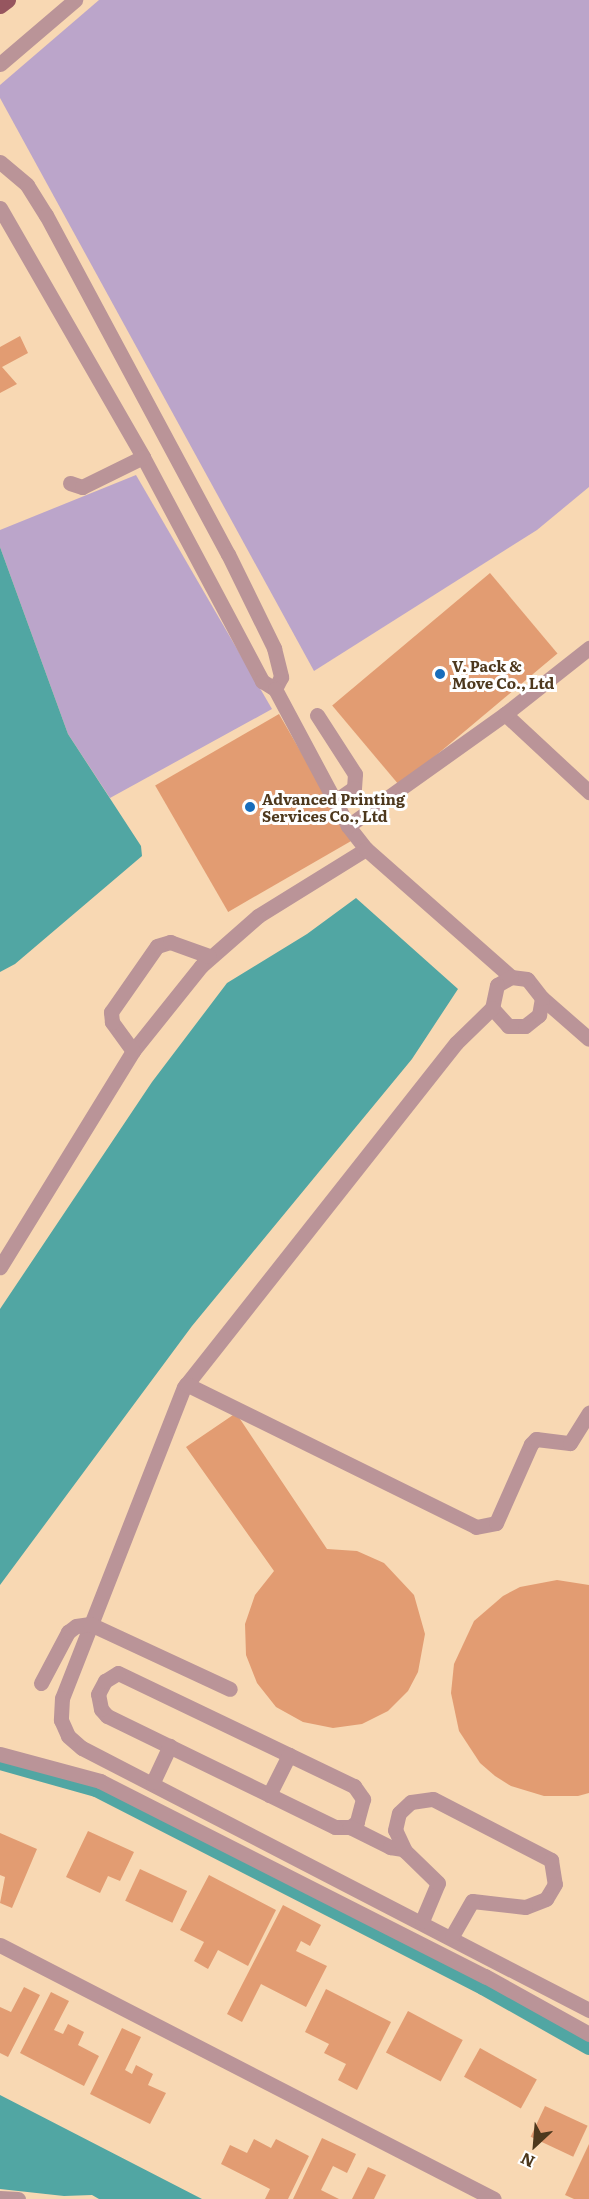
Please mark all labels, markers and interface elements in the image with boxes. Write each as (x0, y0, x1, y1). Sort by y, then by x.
place label: V. Pack & Move Co., Ltd (452, 656, 554, 691)
marker: V. Pack & Move Co., Ltd (433, 667, 447, 681)
place label: Advanced Printing Services Co., Ltd (262, 789, 405, 824)
marker: Advanced Printing Services Co., Ltd (243, 800, 257, 814)
north arrow (505, 2115, 565, 2175)
text: N (516, 2147, 538, 2175)

